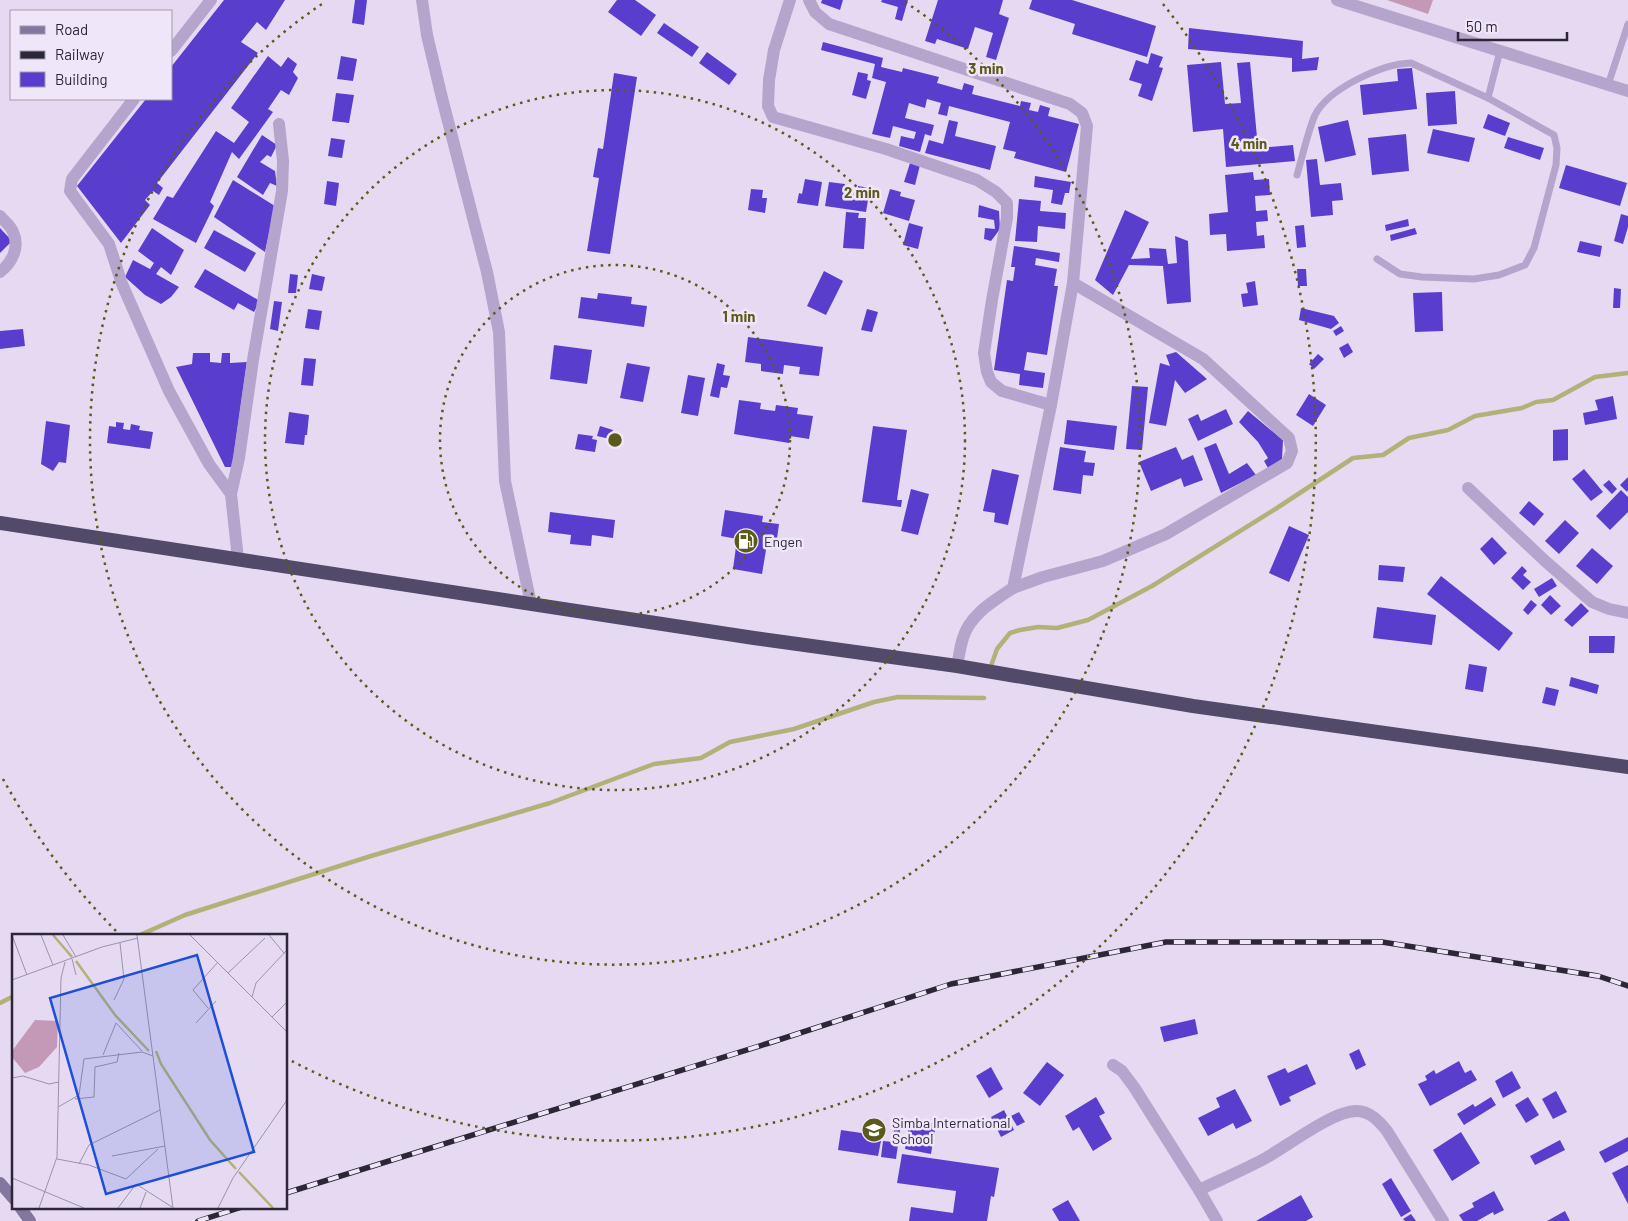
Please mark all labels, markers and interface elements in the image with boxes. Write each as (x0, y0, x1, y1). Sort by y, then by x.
legend (10, 10, 172, 100)
scale bar (1458, 10, 1567, 42)
text: 50 m (1466, 17, 1498, 35)
text: Road (55, 20, 88, 38)
text: Railway (55, 45, 104, 63)
text: 3 min (968, 59, 1004, 77)
text: Building (55, 70, 108, 88)
text: 4 min (1231, 134, 1267, 152)
text: 2 min (844, 183, 880, 201)
text: 1 min (723, 307, 755, 325)
centre of rings (606, 431, 624, 449)
fuel station icon: Engen (733, 528, 759, 554)
place label: Engen (764, 533, 803, 550)
inset map (12, 934, 288, 1208)
place label: Simba International School (892, 1114, 1010, 1147)
school or university icon: Simba International School (861, 1117, 887, 1143)

